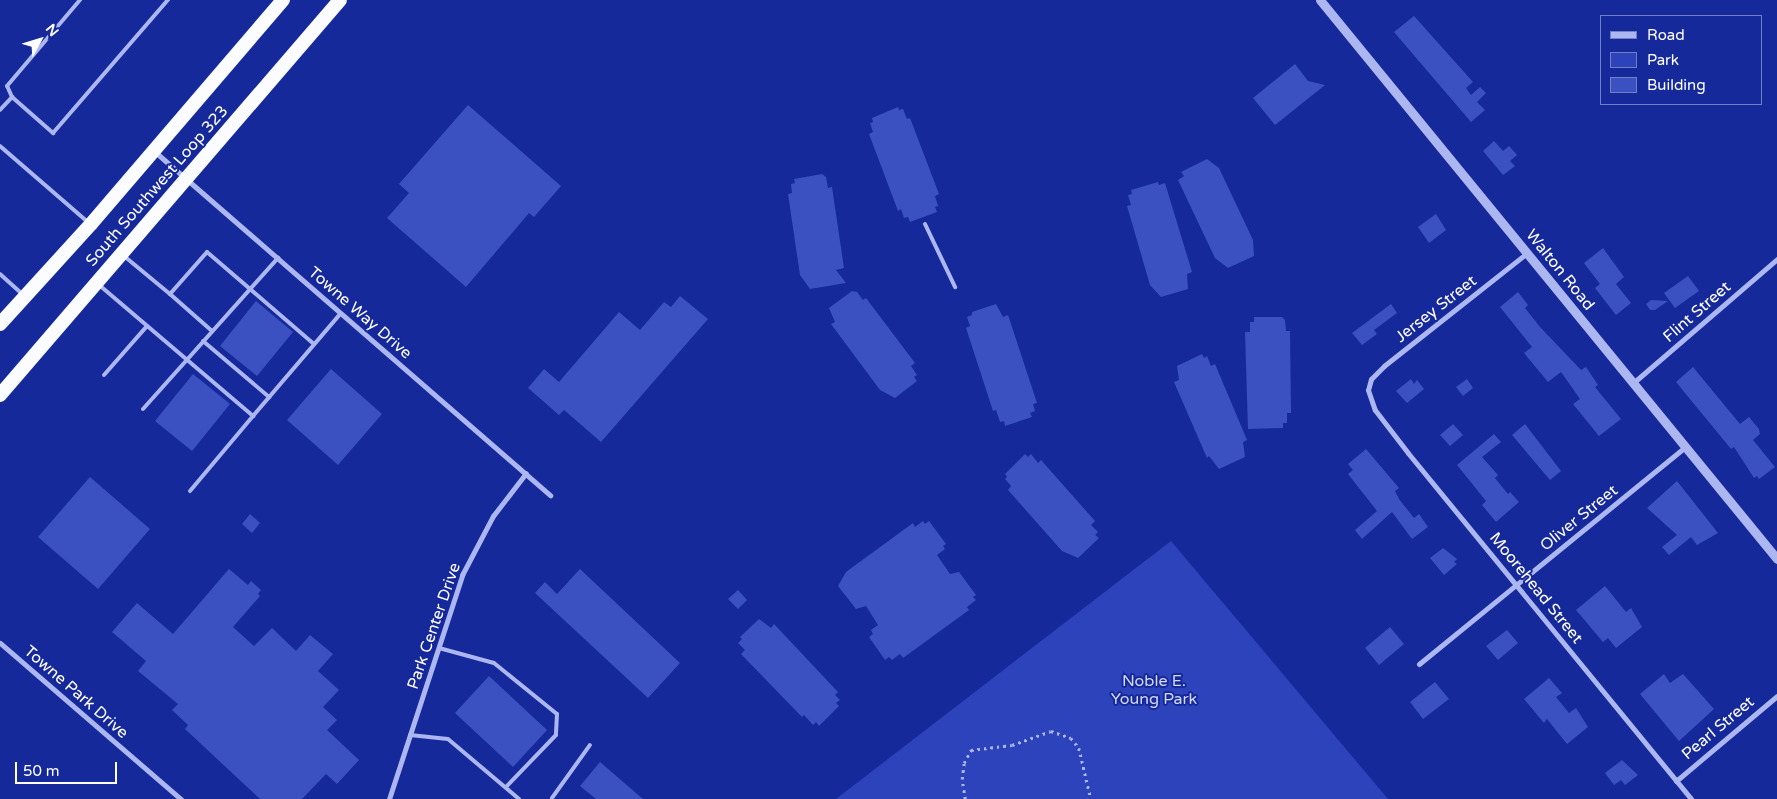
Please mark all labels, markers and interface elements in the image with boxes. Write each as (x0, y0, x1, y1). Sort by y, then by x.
north arrow (15, 15, 65, 65)
legend (1600, 15, 1762, 105)
text: N (42, 21, 62, 40)
text: Road (1647, 26, 1685, 44)
text: Park (1647, 51, 1679, 69)
text: Building (1647, 76, 1706, 94)
street label: South Southwest Loop 323 (82, 102, 232, 270)
street label: Walton Road (1522, 226, 1598, 314)
street label: Towne Way Drive (304, 263, 416, 363)
street label: Jersey Street (1392, 271, 1480, 347)
street label: Flint Street (1659, 277, 1735, 347)
street label: Oliver Street (1536, 481, 1622, 555)
street label: Moorehead Street (1485, 529, 1587, 647)
street label: Park Center Drive (403, 560, 465, 692)
street label: Towne Park Drive (20, 642, 132, 742)
park label: Noble E. Young Park (1111, 671, 1197, 709)
street label: Pearl Street (1678, 692, 1758, 764)
scale bar (18, 752, 120, 784)
text: 50 m (23, 762, 60, 780)

